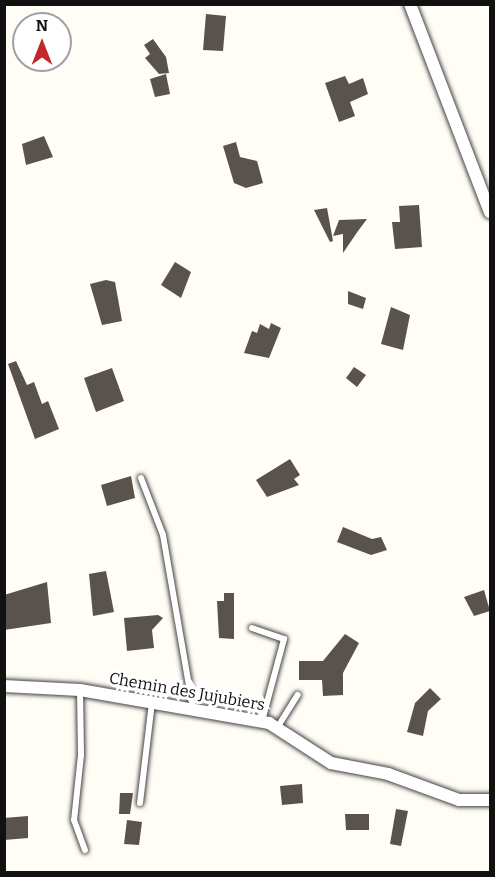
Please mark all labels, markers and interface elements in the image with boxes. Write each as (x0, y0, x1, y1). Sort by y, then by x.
north arrow (12, 12, 72, 72)
text: N (36, 16, 48, 35)
street label: Chemin des Jujubiers (108, 669, 266, 715)

